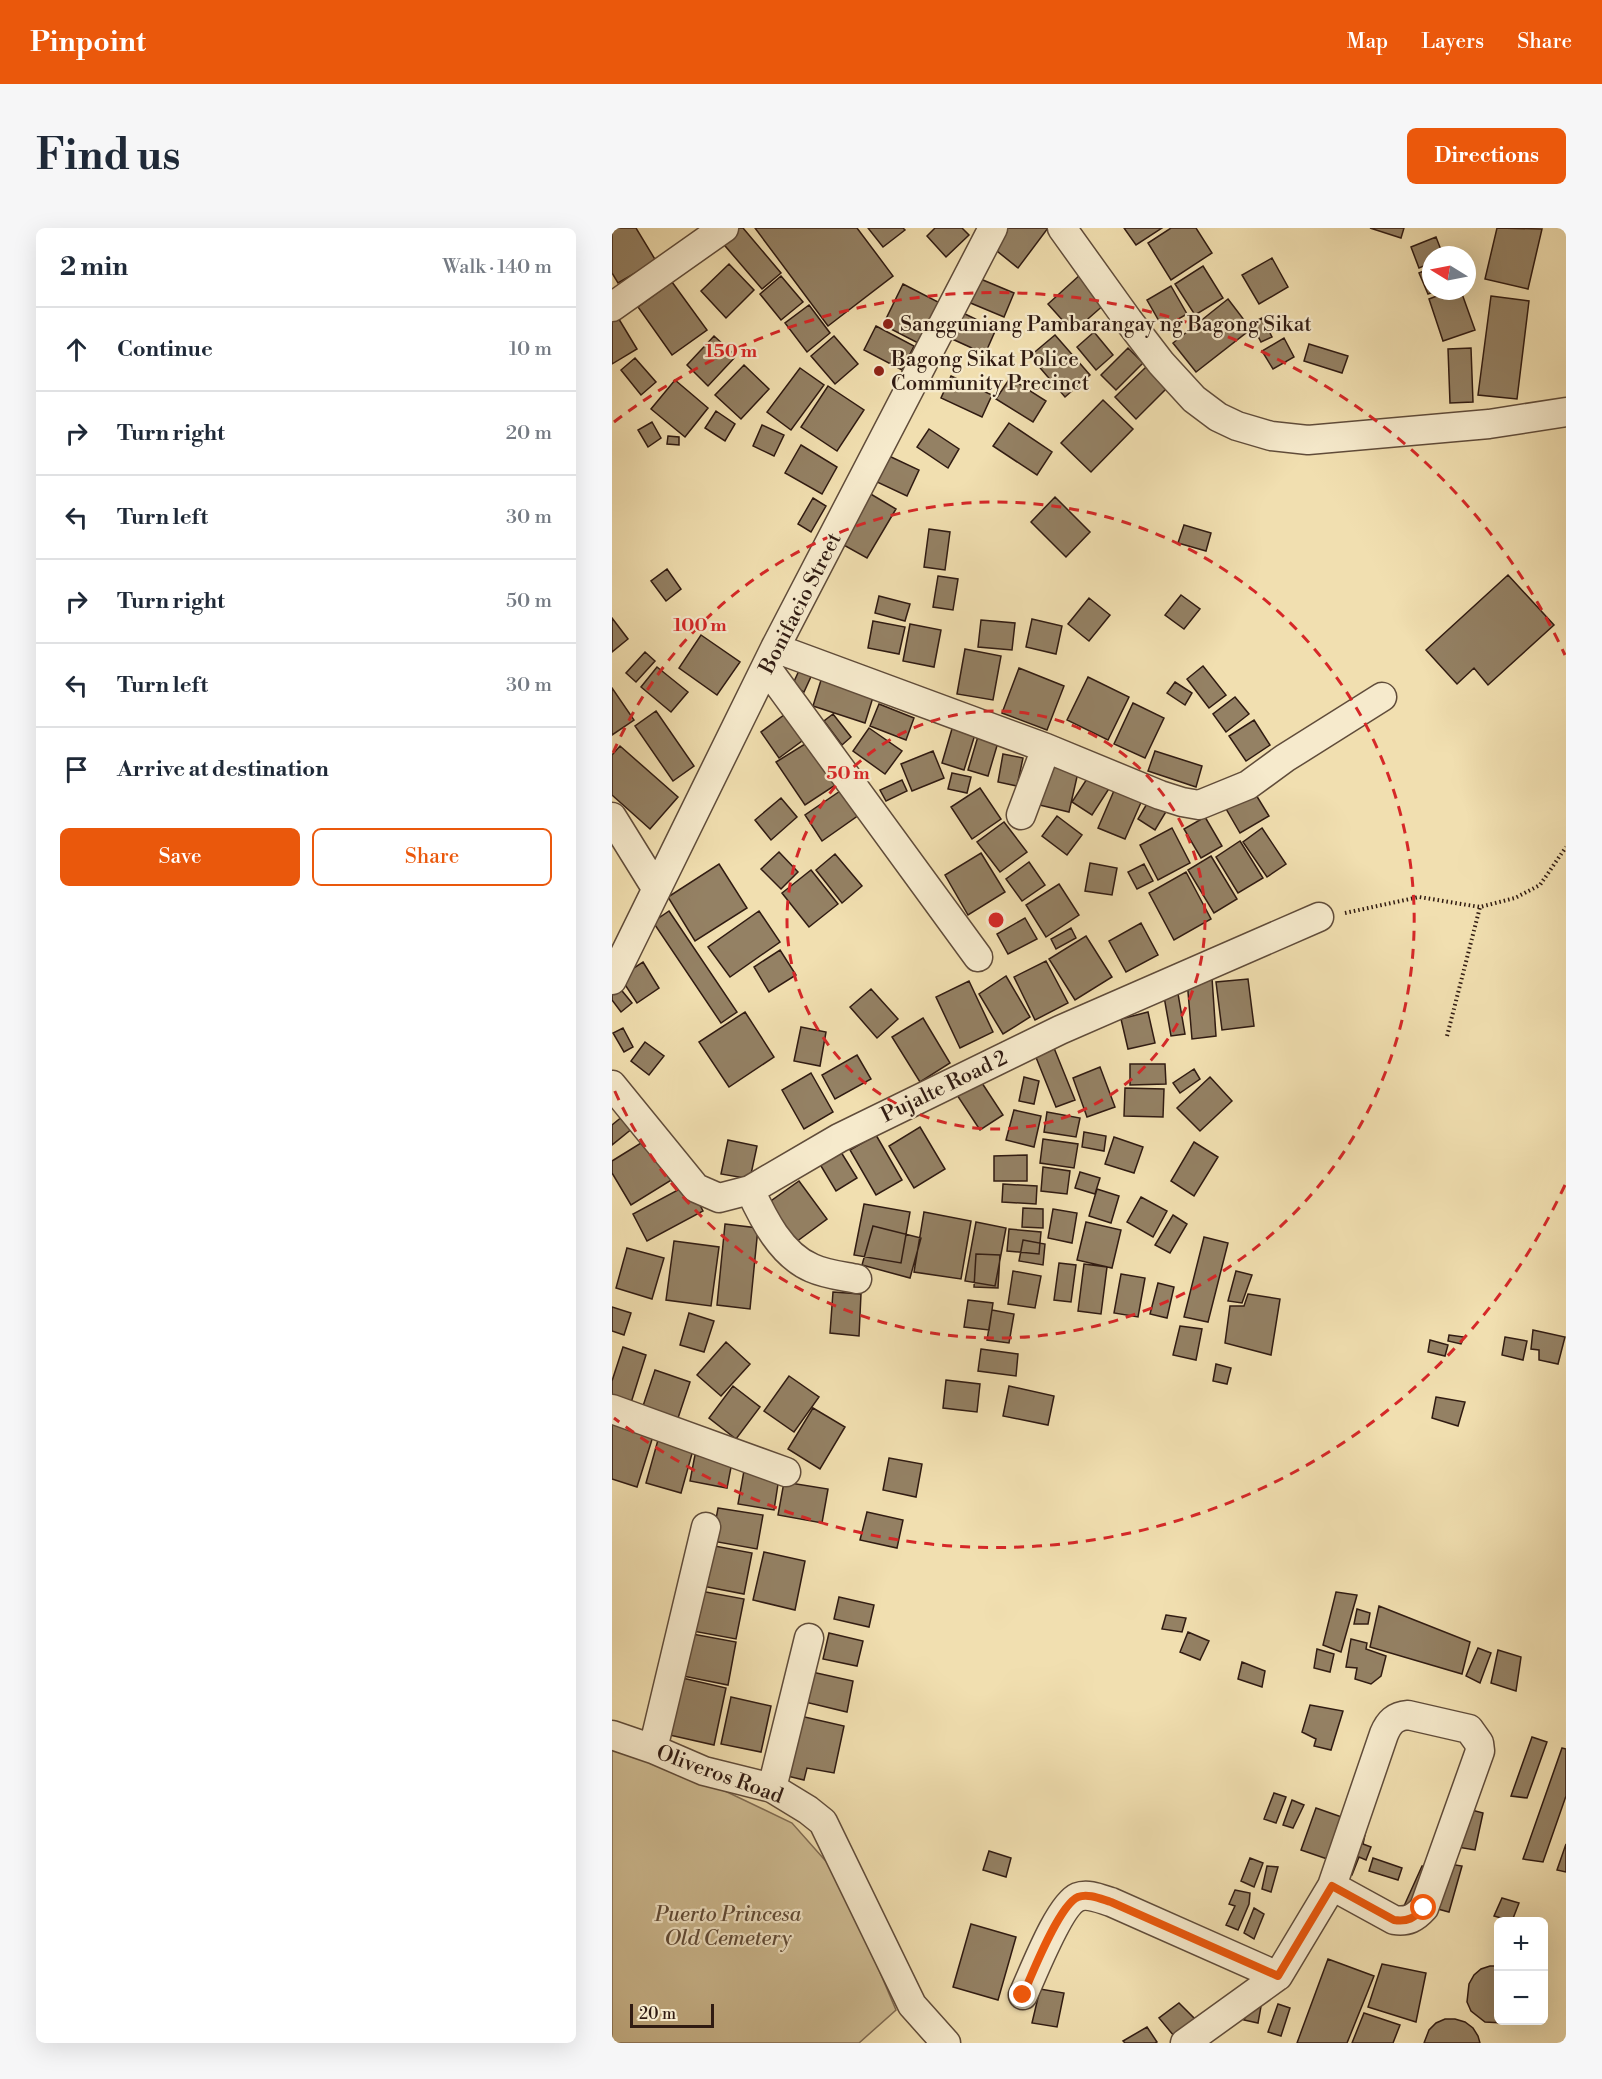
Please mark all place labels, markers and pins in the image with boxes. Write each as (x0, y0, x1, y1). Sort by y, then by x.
place label: Sangguniang Pambarangay ng Bagong Sikat (900, 312, 1312, 338)
marker: Sangguniang Pambarangay ng Bagong Sikat (881, 317, 895, 331)
place label: Bagong Sikat Police Community Precinct (890, 347, 1090, 397)
marker: Bagong Sikat Police Community Precinct (872, 364, 886, 378)
centre of rings (986, 910, 1006, 930)

